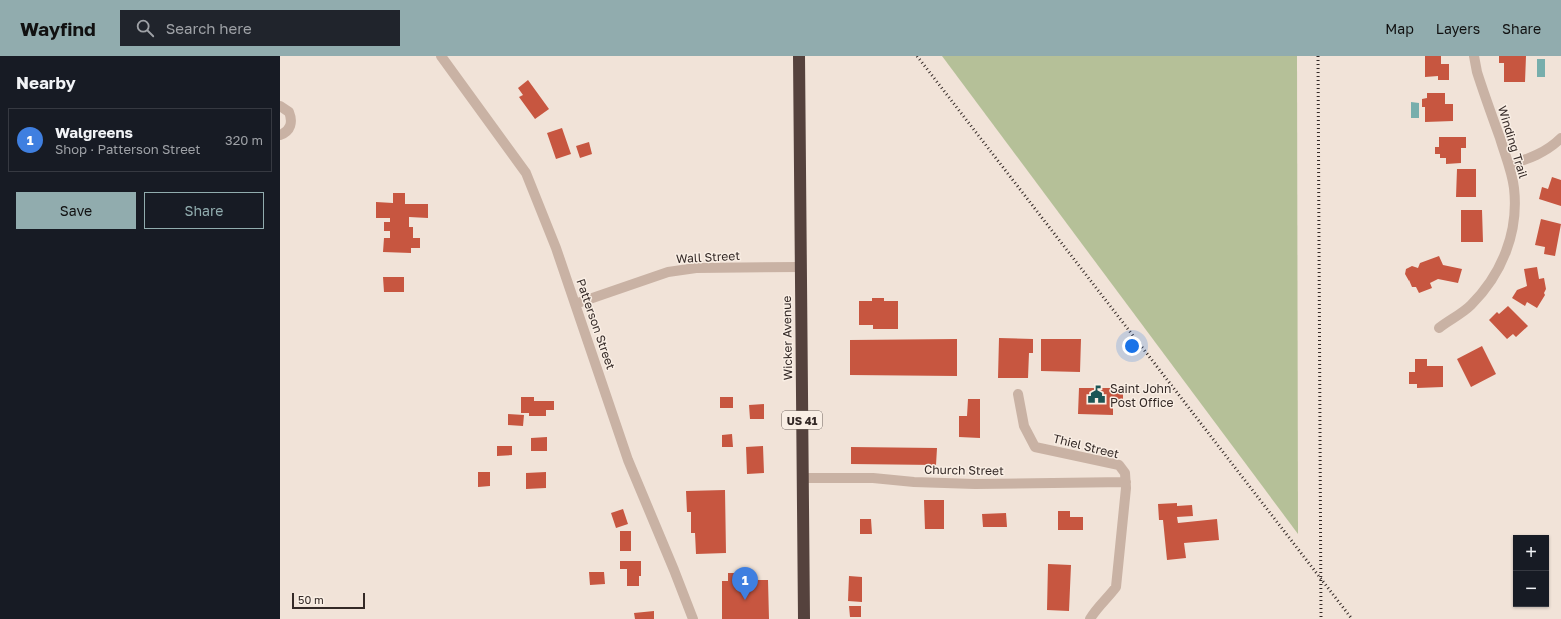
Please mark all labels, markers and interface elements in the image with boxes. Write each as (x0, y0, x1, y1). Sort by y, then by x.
search box (120, 10, 400, 46)
text: Wayfind (20, 17, 96, 40)
icon: search (134, 17, 156, 39)
text: Search here (166, 19, 252, 37)
text: Map (1385, 20, 1414, 37)
text: Layers (1436, 20, 1480, 37)
text: Share (1502, 20, 1541, 37)
text: Nearby (16, 72, 76, 93)
street label: Winding Trail (1495, 104, 1531, 180)
text: Walgreens (55, 123, 133, 141)
text: 1 (27, 132, 33, 148)
text: 320 m (225, 132, 263, 148)
text: Shop · Patterson Street (55, 141, 200, 157)
button: Save (16, 192, 136, 229)
button: Share (144, 192, 264, 229)
street label: Wall Street (676, 248, 741, 266)
street label: Patterson Street (573, 277, 619, 372)
street label: Wicker Avenue (779, 295, 795, 381)
your location (1122, 336, 1142, 356)
place label: Saint John Post Office (1110, 381, 1174, 410)
public building icon: Saint John Post Office (1087, 385, 1107, 405)
road number: US 41 (782, 411, 822, 429)
street label: Thiel Street (1052, 431, 1121, 461)
street label: Church Street (924, 462, 1004, 478)
map controls (1513, 535, 1549, 607)
button: + (1513, 535, 1549, 571)
pin: 1 (732, 567, 758, 600)
button: − (1513, 571, 1549, 607)
scale bar (292, 591, 365, 610)
text: 50 m (298, 593, 324, 606)

